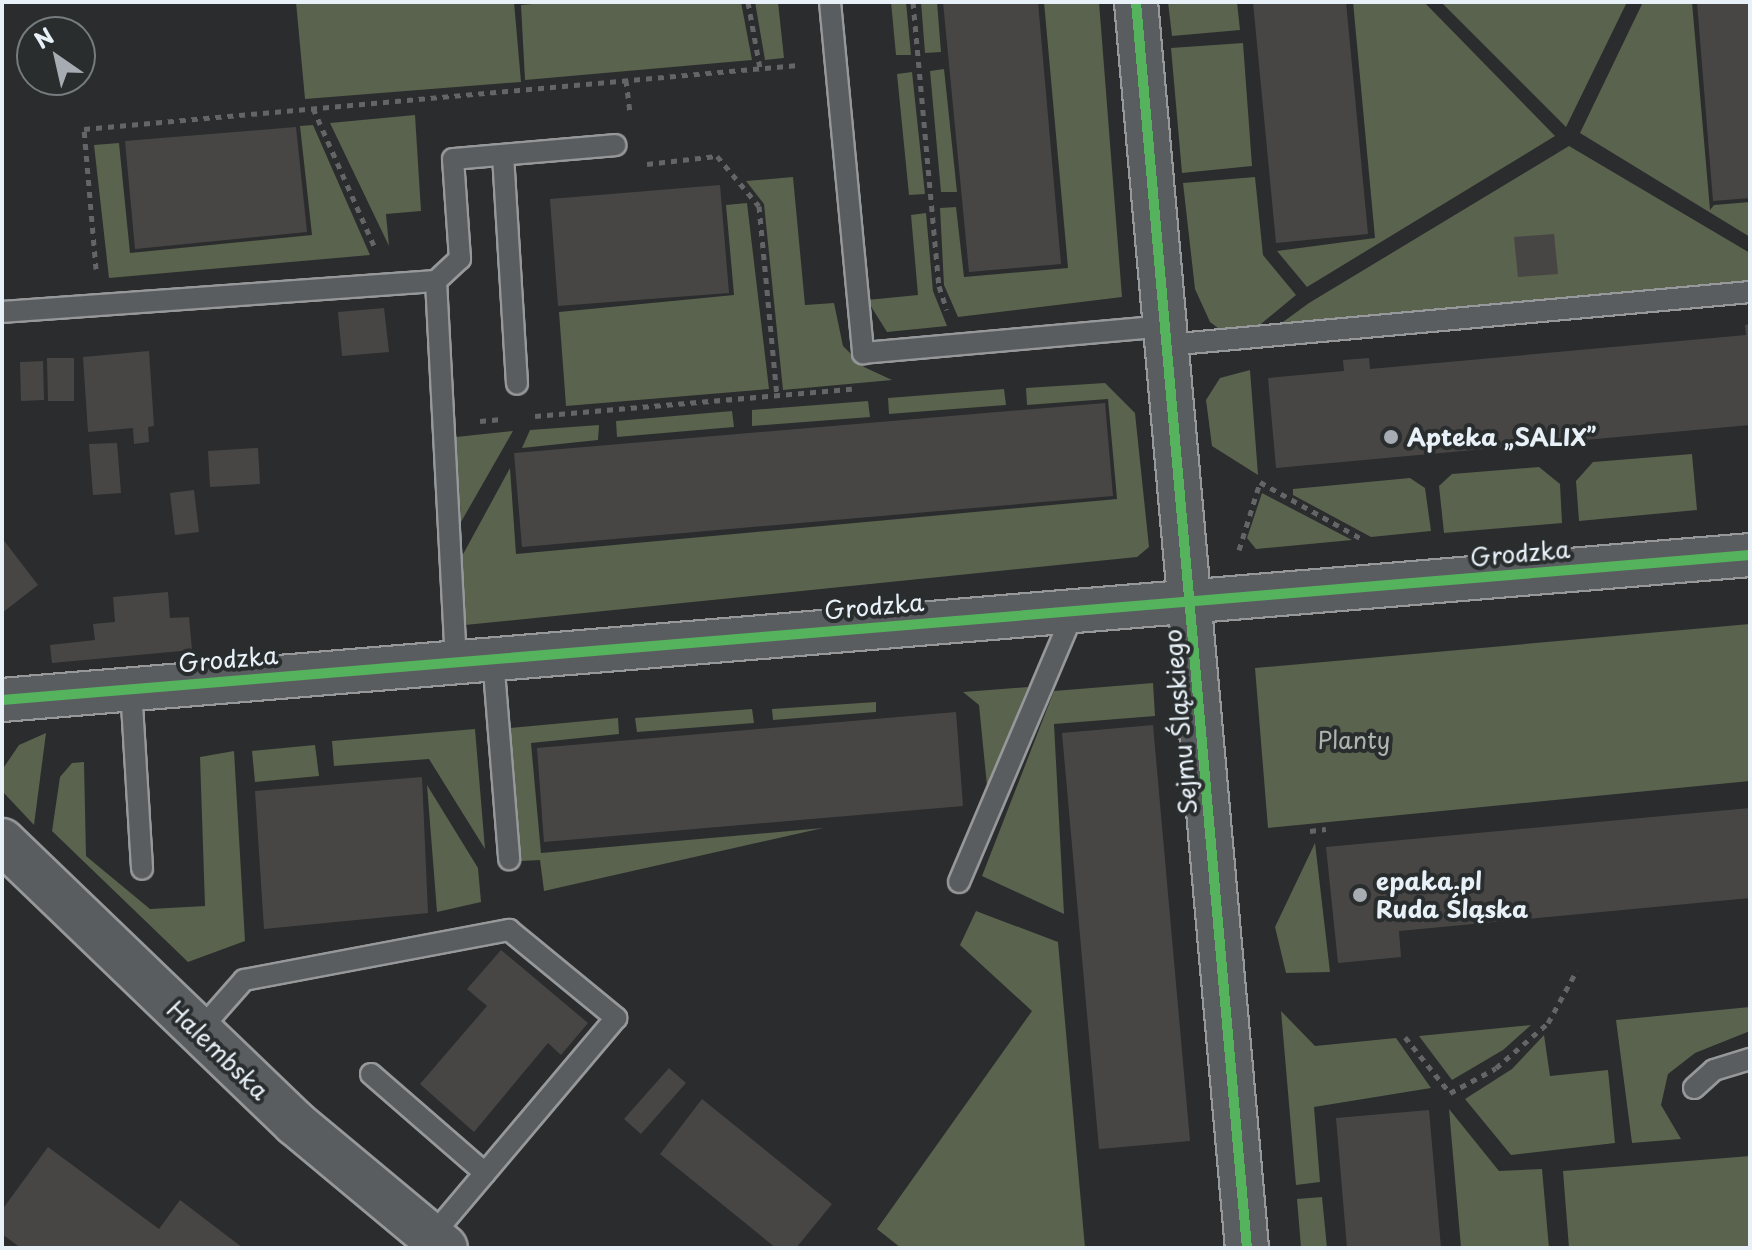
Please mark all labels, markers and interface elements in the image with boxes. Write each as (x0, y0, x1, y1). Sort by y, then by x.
north arrow (16, 16, 96, 96)
text: N (27, 19, 60, 56)
place label: Apteka „SALIX” (1407, 423, 1596, 451)
marker: Apteka „SALIX” (1382, 428, 1400, 446)
street label: Grodzka (1469, 534, 1571, 572)
street label: Grodzka (823, 587, 925, 625)
street label: Sejmu Śląskiego (1158, 628, 1202, 816)
street label: Grodzka (177, 640, 279, 678)
park label: Planty (1318, 726, 1390, 754)
place label: epaka.pl Ruda Śląska (1376, 867, 1528, 923)
marker: epaka.pl Ruda Śląska (1351, 886, 1369, 904)
street label: Halembska (161, 995, 275, 1105)

